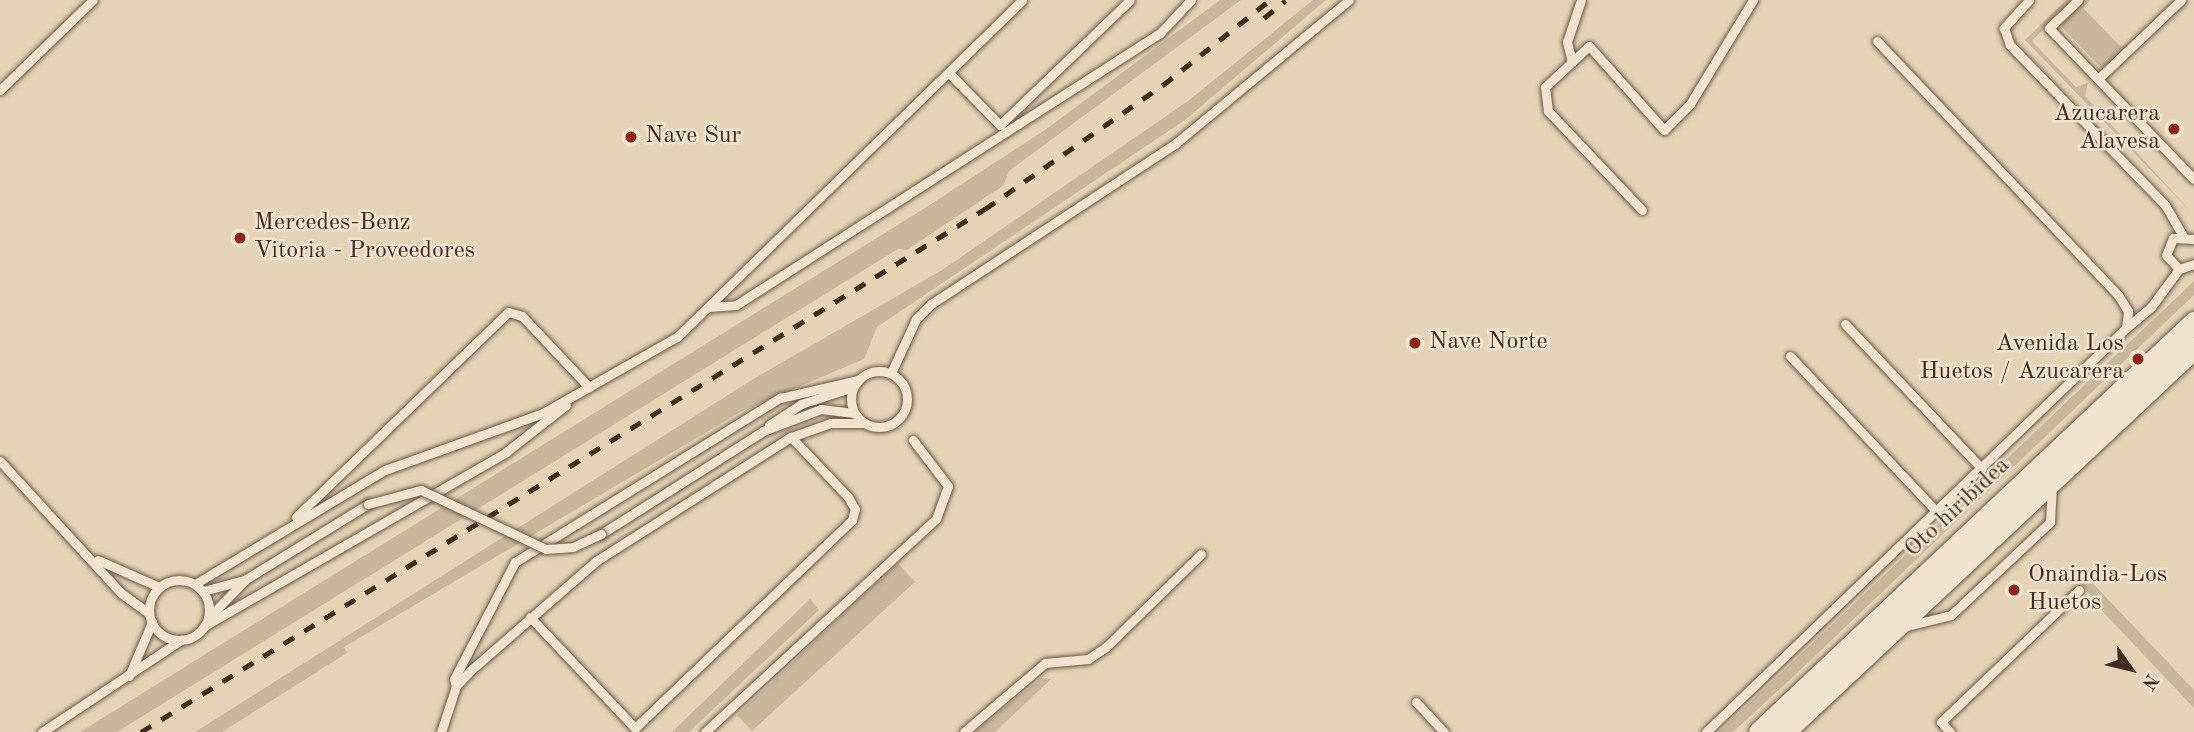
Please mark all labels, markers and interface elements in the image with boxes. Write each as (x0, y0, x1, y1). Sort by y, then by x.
place label: Azucarera Alavesa (2053, 101, 2160, 157)
marker: Azucarera Alavesa (2166, 121, 2182, 137)
place label: Nave Sur (645, 123, 741, 151)
marker: Nave Sur (623, 129, 639, 145)
place label: Mercedes-Benz Vitoria - Proveedores (254, 210, 475, 266)
marker: Mercedes-Benz Vitoria - Proveedores (232, 230, 248, 246)
place label: Nave Norte (1429, 329, 1548, 357)
place label: Avenida Los Huetos / Azucarera (1920, 331, 2124, 387)
marker: Nave Norte (1407, 335, 1423, 351)
marker: Avenida Los Huetos / Azucarera (2130, 351, 2146, 367)
street label: Oto hiribidea (1899, 452, 2017, 564)
place label: Onaindia-Los Huetos (2028, 562, 2167, 618)
marker: Onaindia-Los Huetos (2006, 582, 2022, 598)
north arrow (2096, 634, 2166, 704)
text: N (2137, 670, 2161, 692)

